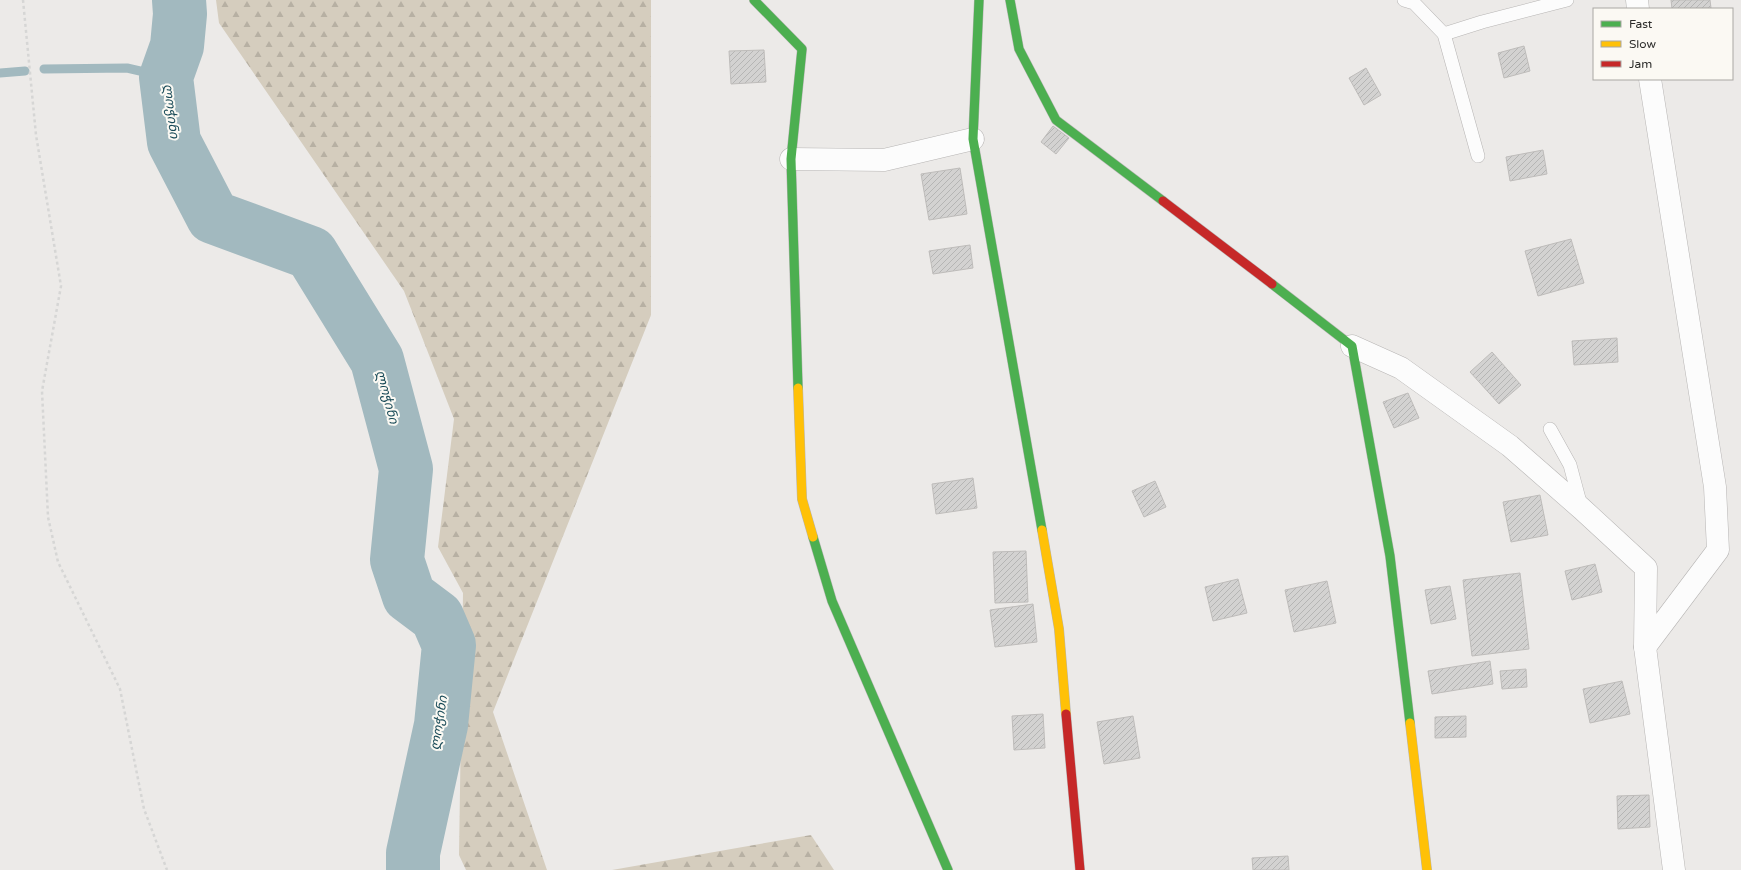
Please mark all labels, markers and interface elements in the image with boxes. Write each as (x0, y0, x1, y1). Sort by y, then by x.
legend (1593, 8, 1733, 80)
text: Fast (1629, 17, 1653, 31)
text: Slow (1629, 37, 1656, 51)
text: Jam (1629, 57, 1652, 71)
water label: ლოჭინი (160, 83, 182, 140)
water label: ლოჭინი (372, 368, 402, 426)
water label: ლოჭინი (427, 694, 451, 751)

